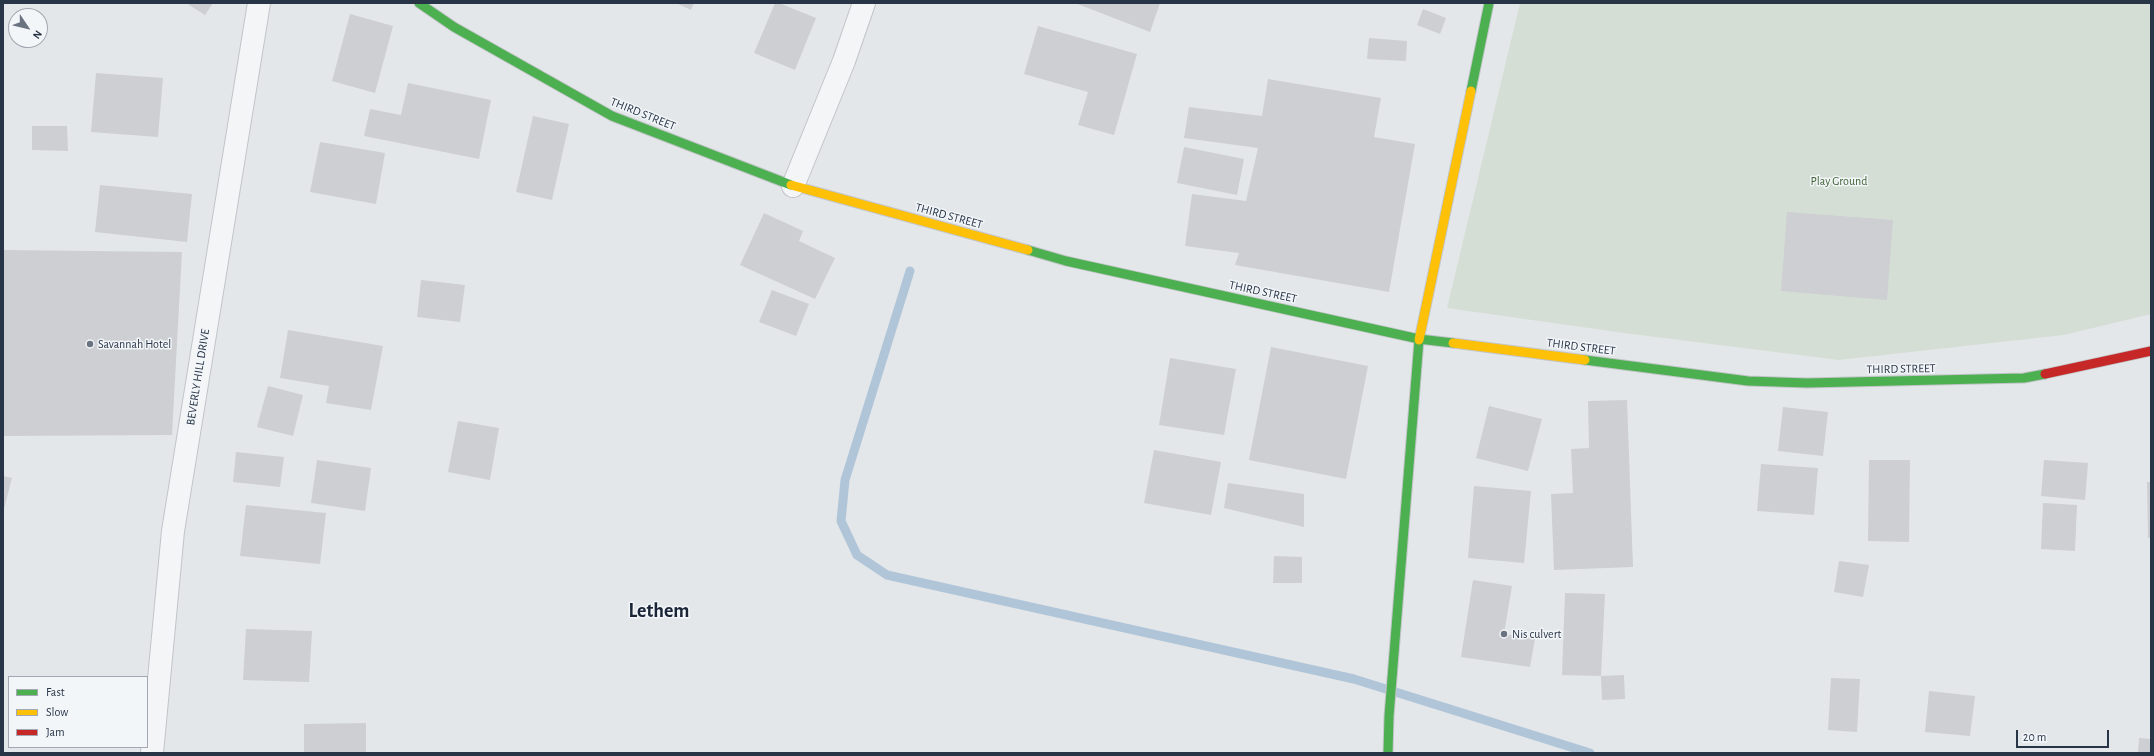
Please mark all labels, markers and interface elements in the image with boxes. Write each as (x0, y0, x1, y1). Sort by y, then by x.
north arrow (8, 8, 48, 48)
text: N (31, 28, 44, 41)
street label: THIRD STREET (608, 94, 678, 134)
park label: Play Ground (1811, 174, 1867, 188)
street label: THIRD STREET (914, 200, 984, 232)
street label: THIRD STREET (1228, 278, 1298, 306)
street label: BEVERLY HILL DRIVE (183, 328, 213, 426)
street label: THIRD STREET (1546, 336, 1616, 358)
place label: Savannah Hotel (98, 337, 171, 351)
marker: Savannah Hotel (85, 339, 95, 349)
street label: THIRD STREET (1866, 361, 1936, 377)
district label: Lethem (629, 599, 689, 623)
place label: Nis culvert (1512, 627, 1561, 641)
marker: Nis culvert (1499, 629, 1509, 639)
legend (8, 676, 148, 748)
text: Fast (46, 686, 65, 698)
text: Slow (46, 706, 68, 718)
scale bar (2018, 722, 2111, 748)
text: Jam (46, 726, 65, 738)
text: 20 m (2023, 731, 2046, 743)

